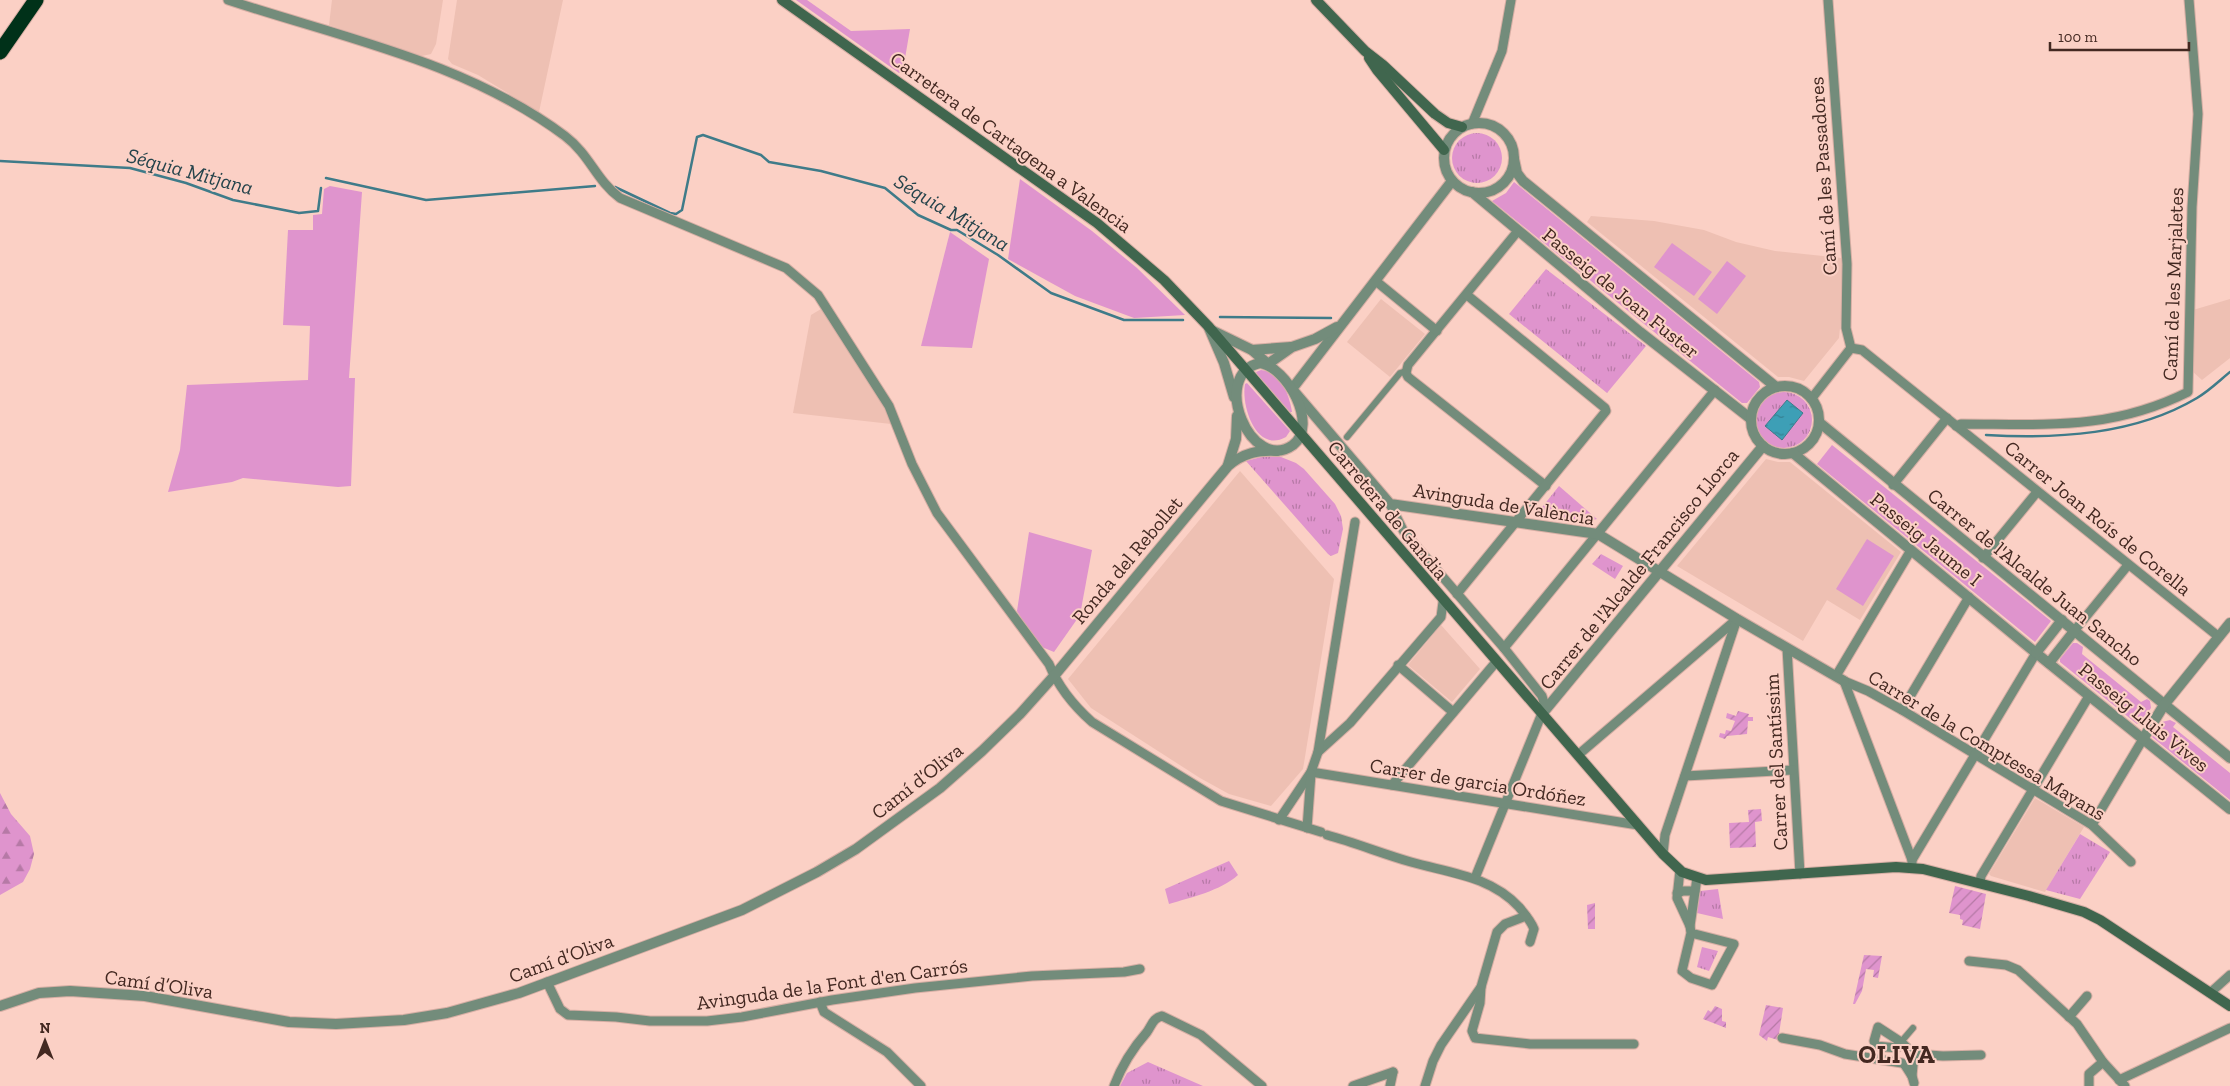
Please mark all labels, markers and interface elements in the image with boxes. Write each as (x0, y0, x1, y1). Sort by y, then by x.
scale bar (2050, 20, 2189, 52)
text: 100 m (2058, 28, 2097, 46)
street label: Carretera de Cartagena a Valencia (886, 46, 1137, 238)
street label: Camí de les Passadores (1804, 76, 1842, 276)
water label: Séquia Mitjana (124, 142, 256, 200)
water label: Séquia Mitjana (890, 168, 1014, 256)
street label: Camí de les Marjaletes (2158, 187, 2188, 381)
street label: Passeig de Joan Fuster (1538, 222, 1704, 364)
street label: Carrer Joan Roís de Corella (2000, 435, 2196, 601)
street label: Carretera de Gandia (1323, 436, 1453, 585)
street label: Carrer de l'Alcalde Francisco Llorca (1534, 443, 1744, 694)
street label: Avinguda de València (1412, 478, 1597, 530)
street label: Carrer de l'Alcalde Juan Sancho (1923, 483, 2147, 671)
street label: Passeig Jaume I (1866, 487, 1986, 591)
street label: Ronda del Rebollet (1067, 491, 1188, 629)
street label: Passeig Lluis Vives (2074, 657, 2214, 777)
street label: Carrer de la Comptessa Mayans (1864, 665, 2110, 825)
street label: Carrer del Santíssim (1759, 672, 1793, 851)
street label: Camí d’Oliva (867, 738, 968, 824)
street label: Carrer de garcia Ordóñez (1368, 753, 1588, 811)
street label: Camí d’Oliva (506, 928, 617, 988)
street label: Avinguda de la Font d'en Carrós (695, 953, 969, 1015)
street label: Camí d’Oliva (103, 965, 215, 1004)
north arrow (20, 1016, 70, 1066)
text: N (40, 1020, 51, 1037)
district label: OLIVA (1858, 1039, 1936, 1069)

